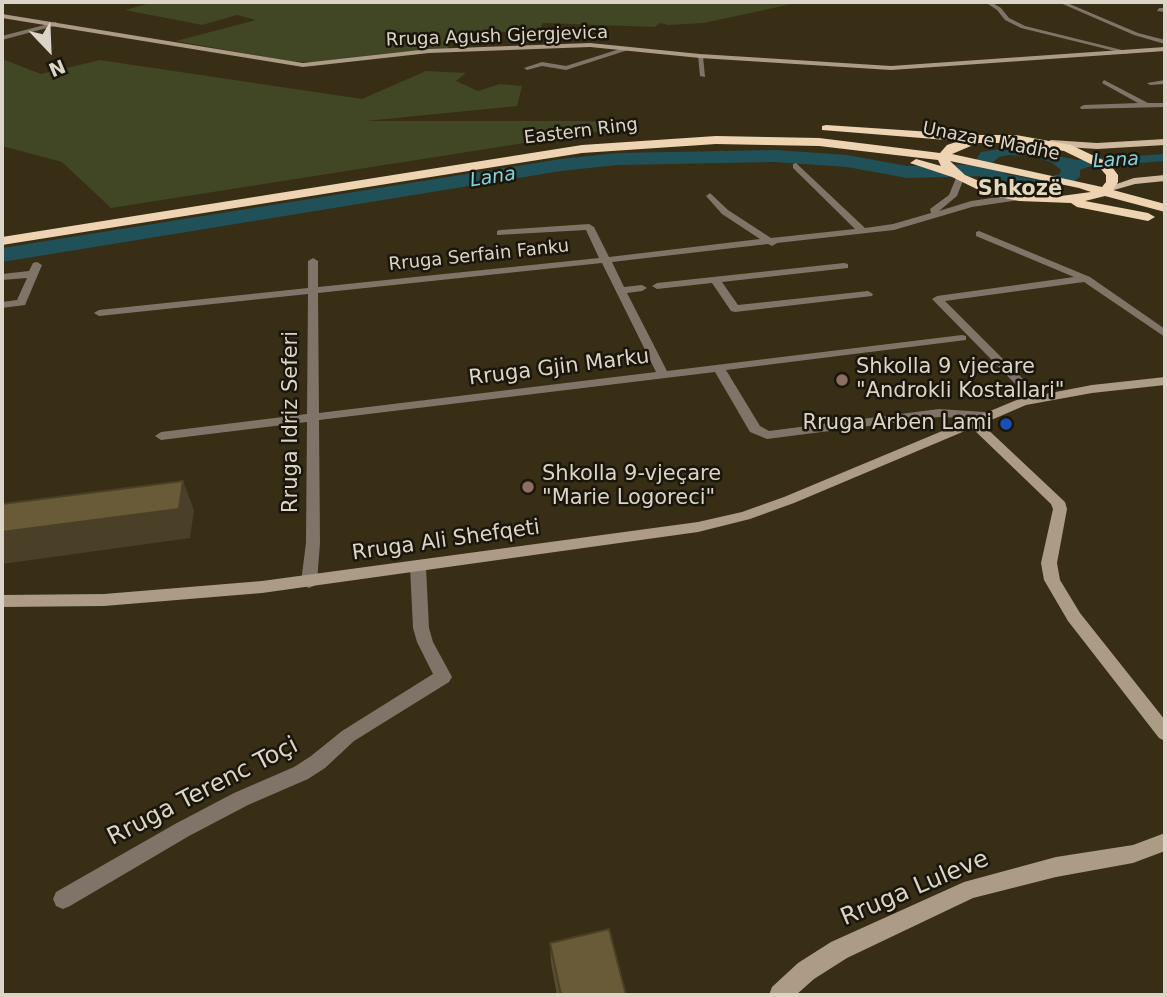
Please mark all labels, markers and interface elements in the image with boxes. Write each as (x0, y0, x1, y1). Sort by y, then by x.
north arrow (14, 14, 84, 84)
street label: Rruga Agush Gjergjevica (386, 22, 608, 52)
text: N (46, 55, 69, 82)
street label: Eastern Ring (523, 114, 639, 150)
street label: Unaza e Madhe (921, 118, 1061, 166)
water label: Lana (1092, 148, 1140, 174)
water label: Lana (469, 163, 517, 193)
district label: Shkozë (978, 177, 1062, 203)
street label: Rruga Serfain Fanku (388, 236, 570, 276)
street label: Rruga Idriz Seferi (279, 331, 305, 513)
street label: Rruga Gjin Marku (467, 344, 651, 392)
place label: Shkolla 9 vjecare "Androkli Kostallari" (856, 355, 1064, 405)
marker: Shkolla 9 vjecare "Androkli Kostallari" (834, 372, 850, 388)
place label: Rruga Arben Lami (802, 411, 992, 437)
marker: Rruga Arben Lami (998, 416, 1014, 432)
place label: Shkolla 9-vjeçare "Marie Logoreci" (542, 462, 721, 512)
marker: Shkolla 9-vjeçare "Marie Logoreci" (520, 479, 536, 495)
street label: Rruga Ali Shefqeti (350, 515, 542, 567)
street label: Rruga Terenc Toçi (103, 732, 303, 852)
street label: Rruga Luleve (837, 845, 993, 933)

